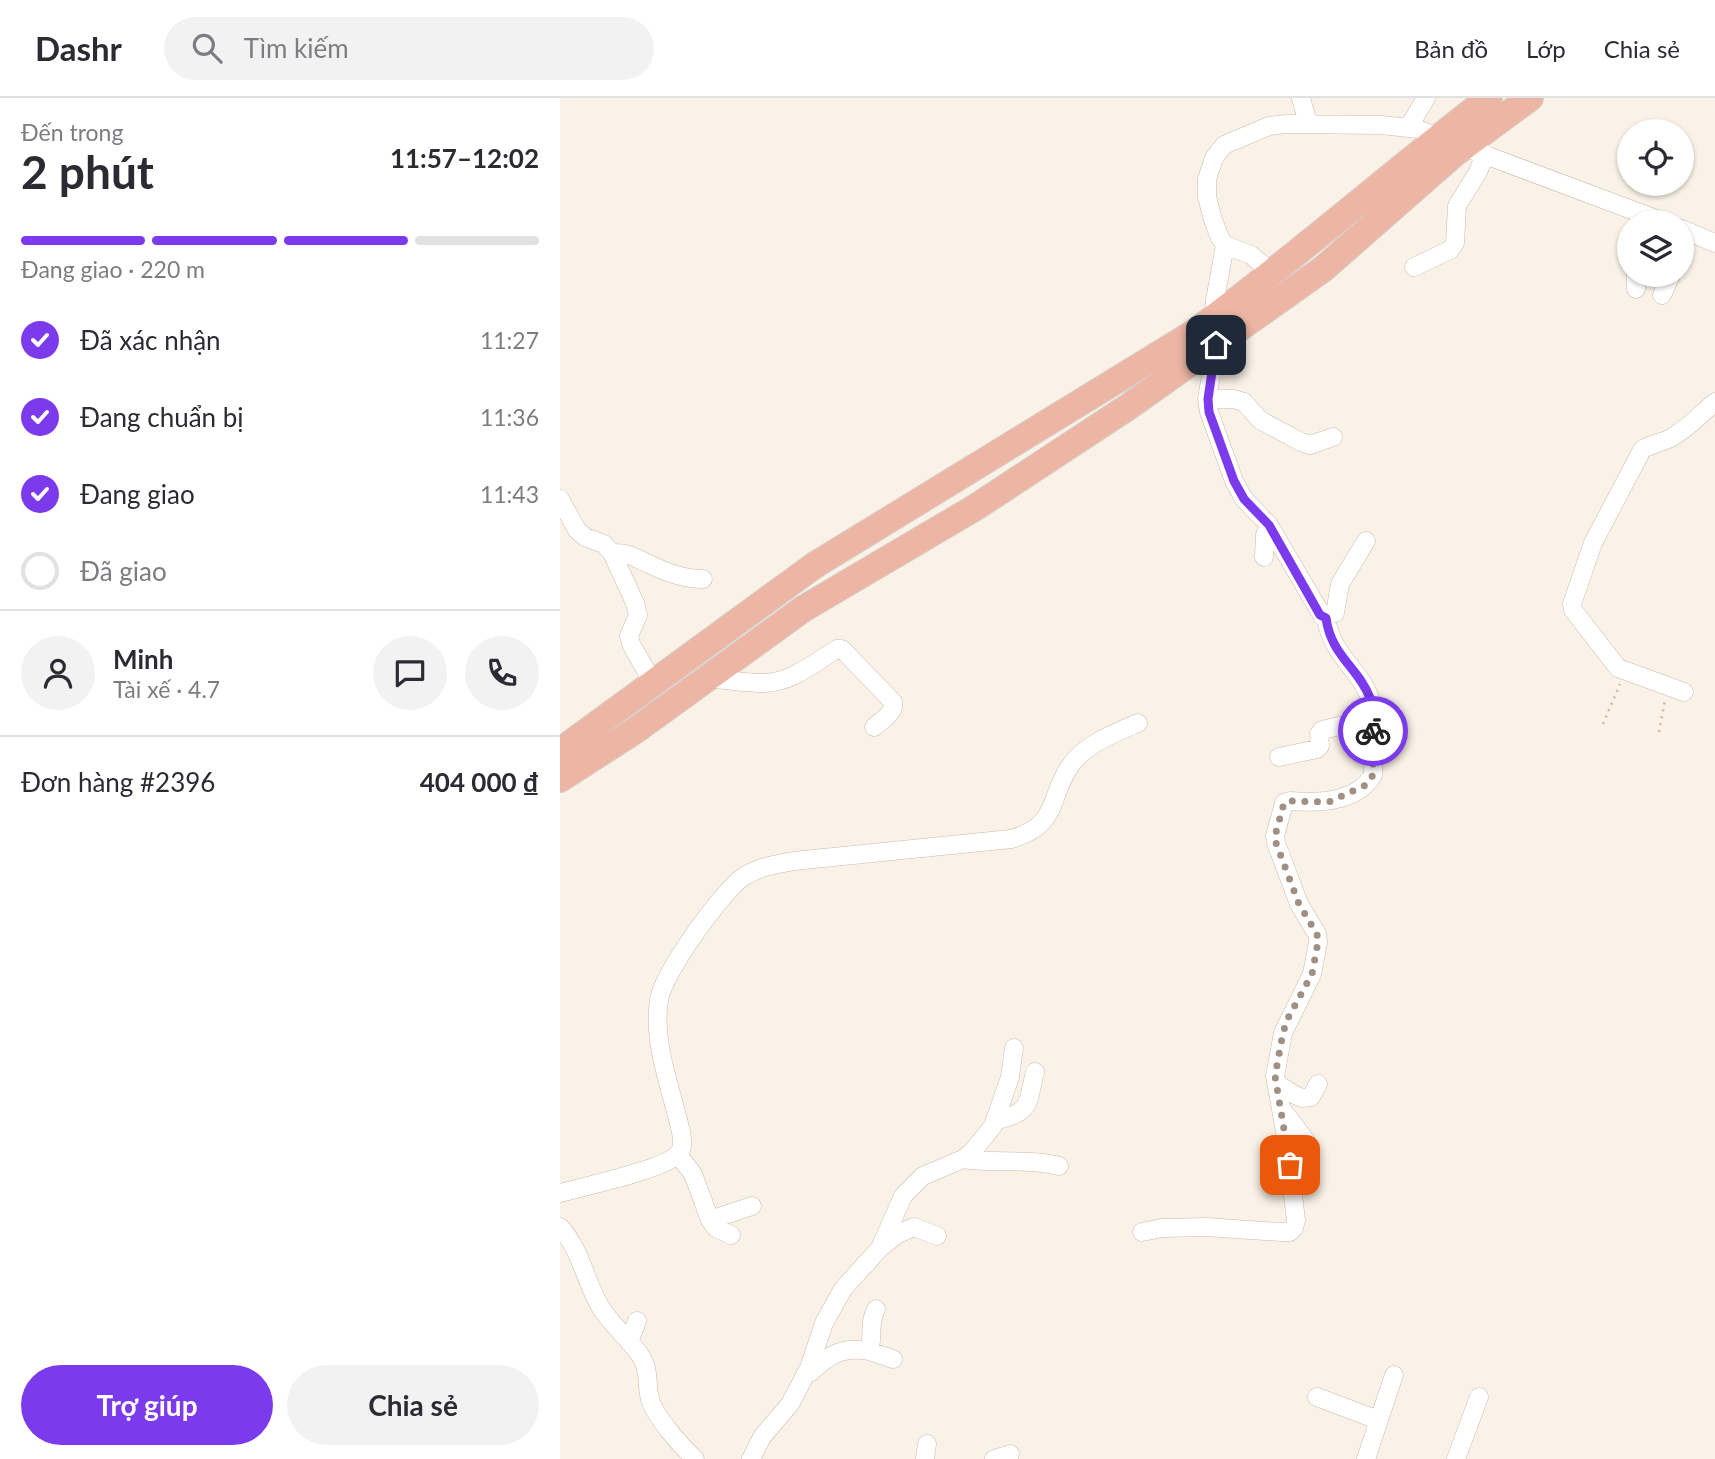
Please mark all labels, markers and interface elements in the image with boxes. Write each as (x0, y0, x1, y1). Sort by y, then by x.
search box (164, 17, 654, 80)
text: Dashr (35, 28, 122, 68)
icon: search (188, 29, 226, 67)
text: Tìm kiếm (244, 32, 349, 64)
text: Bản đồ (1414, 34, 1488, 63)
text: Lớp (1526, 34, 1566, 63)
text: Chia sẻ (1604, 34, 1680, 63)
text: Đến trong (21, 118, 123, 146)
map controls (1617, 119, 1694, 287)
button: locate (1617, 119, 1694, 196)
text: 11:57–12:02 (390, 142, 539, 174)
text: 2 phút (21, 144, 154, 199)
button: layers (1617, 210, 1694, 287)
text: Đang giao · 220 m (21, 255, 205, 283)
pin (1186, 315, 1246, 375)
icon: check (21, 321, 59, 359)
text: Đã xác nhận (80, 324, 221, 356)
text: 11:27 (480, 326, 539, 354)
icon: home (1197, 326, 1235, 364)
icon: check (21, 398, 59, 436)
text: Đang chuẩn bị (80, 401, 244, 433)
text: 11:36 (480, 403, 539, 431)
icon: check (21, 475, 59, 513)
text: Đang giao (80, 478, 195, 510)
text: 11:43 (480, 480, 539, 508)
text: Đã giao (80, 555, 167, 587)
button: person (21, 636, 95, 710)
button: chat (373, 636, 447, 710)
button: phone (465, 636, 539, 710)
text: Minh (113, 643, 173, 675)
text: Tài xế · 4.7 (113, 675, 220, 703)
courier (1338, 696, 1408, 766)
icon: bike (1354, 712, 1392, 750)
text: Đơn hàng #2396 (21, 766, 215, 798)
text: 404 000 ₫ (420, 766, 539, 798)
pin (1260, 1135, 1320, 1195)
icon: bag (1271, 1146, 1309, 1184)
button: Trợ giúp (21, 1365, 273, 1445)
button: Chia sẻ (287, 1365, 539, 1445)

